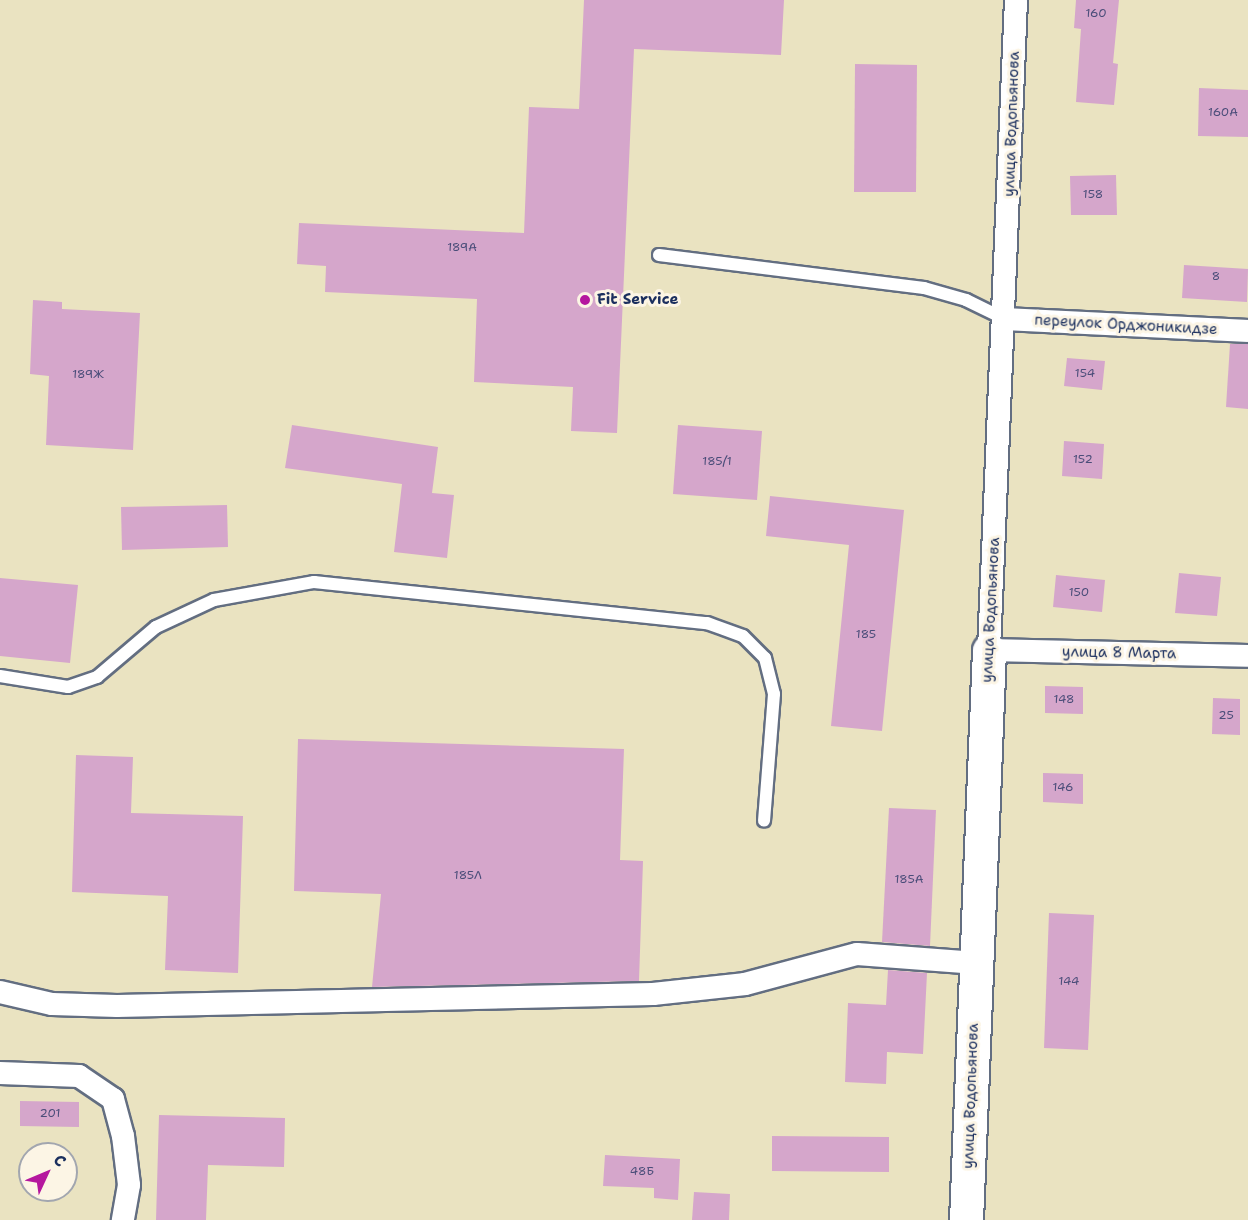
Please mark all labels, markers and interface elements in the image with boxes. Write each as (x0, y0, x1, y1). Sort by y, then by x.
house number: 160 (1085, 7, 1107, 21)
street label: улица Водопьянова (1000, 51, 1024, 197)
house number: 160А (1208, 106, 1238, 120)
house number: 158 (1083, 188, 1103, 202)
house number: 189А (447, 241, 477, 255)
house number: 8 (1212, 270, 1220, 284)
place label: Fit Service (597, 291, 679, 309)
marker: Fit Service (578, 293, 592, 307)
street label: переулок Орджоникидзе (1034, 311, 1218, 339)
house number: 154 (1075, 367, 1095, 381)
house number: 189Ж (72, 368, 104, 382)
house number: 152 (1073, 453, 1093, 467)
house number: 185/1 (702, 455, 732, 469)
street label: улица Водопьянова (978, 537, 1004, 683)
house number: 150 (1069, 586, 1089, 600)
house number: 185 (856, 628, 876, 642)
street label: улица 8 Марта (1062, 643, 1176, 663)
house number: 148 (1054, 693, 1074, 707)
house number: 25 (1218, 709, 1234, 723)
house number: 146 (1052, 781, 1074, 795)
house number: 185Л (454, 869, 482, 883)
house number: 185А (894, 873, 924, 887)
house number: 144 (1059, 975, 1079, 989)
street label: улица Водопьянова (959, 1023, 983, 1169)
house number: 201 (39, 1107, 61, 1121)
north arrow (18, 1142, 78, 1202)
text: С (49, 1150, 71, 1171)
house number: 48Б (630, 1165, 654, 1179)

